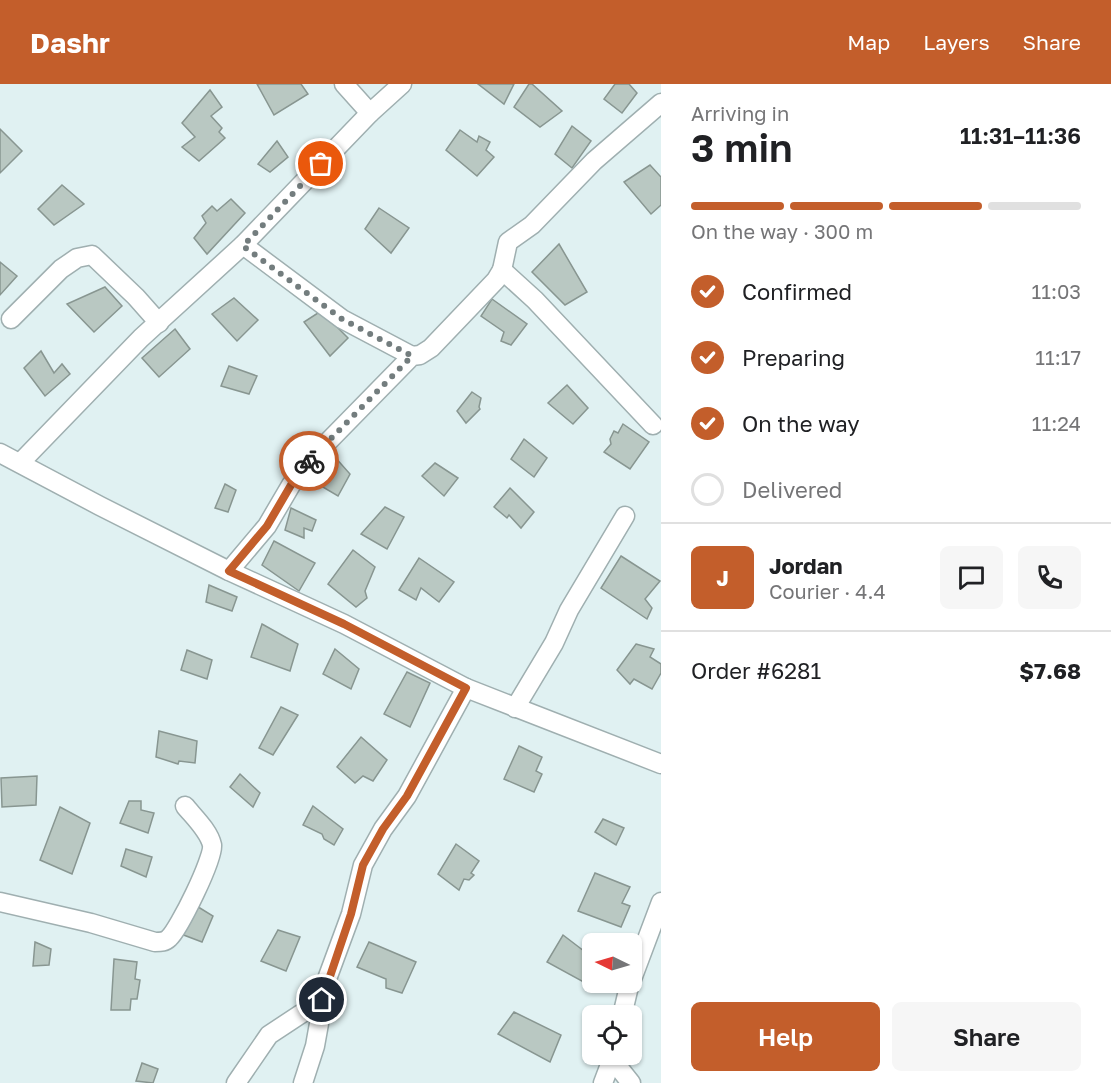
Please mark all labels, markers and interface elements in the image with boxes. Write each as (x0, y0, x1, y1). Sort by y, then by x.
text: Dashr (30, 26, 110, 59)
text: Map (847, 29, 890, 55)
text: Layers (923, 29, 990, 55)
text: Share (1023, 29, 1081, 55)
text: Arriving in (691, 101, 789, 125)
text: 11:31–11:36 (960, 122, 1081, 149)
text: 3 min (691, 124, 793, 171)
pin (295, 138, 346, 189)
icon: bag (304, 147, 337, 180)
text: On the way · 300 m (691, 219, 873, 243)
icon: check (691, 275, 724, 308)
text: Confirmed (742, 278, 852, 305)
text: 11:03 (1032, 279, 1081, 303)
icon: check (691, 341, 724, 374)
text: Preparing (742, 344, 845, 371)
text: 11:17 (1035, 345, 1081, 369)
icon: check (691, 407, 724, 440)
text: On the way (742, 410, 860, 437)
text: 11:24 (1032, 411, 1081, 435)
courier (279, 431, 339, 491)
icon: bike (293, 445, 326, 478)
text: Delivered (742, 476, 842, 503)
button: chat (940, 546, 1003, 609)
button: phone (1018, 546, 1081, 609)
text: Jordan (769, 552, 843, 579)
text: J (716, 564, 729, 591)
text: Courier · 4.4 (769, 579, 886, 603)
text: Order #6281 (691, 657, 821, 684)
text: $7.68 (1019, 657, 1081, 684)
north arrow (582, 933, 642, 993)
map controls (582, 933, 642, 1065)
pin (296, 974, 347, 1025)
icon: home (305, 983, 338, 1016)
button: Help (691, 1002, 880, 1071)
button: Share (892, 1002, 1081, 1071)
button: locate (582, 1005, 642, 1065)

